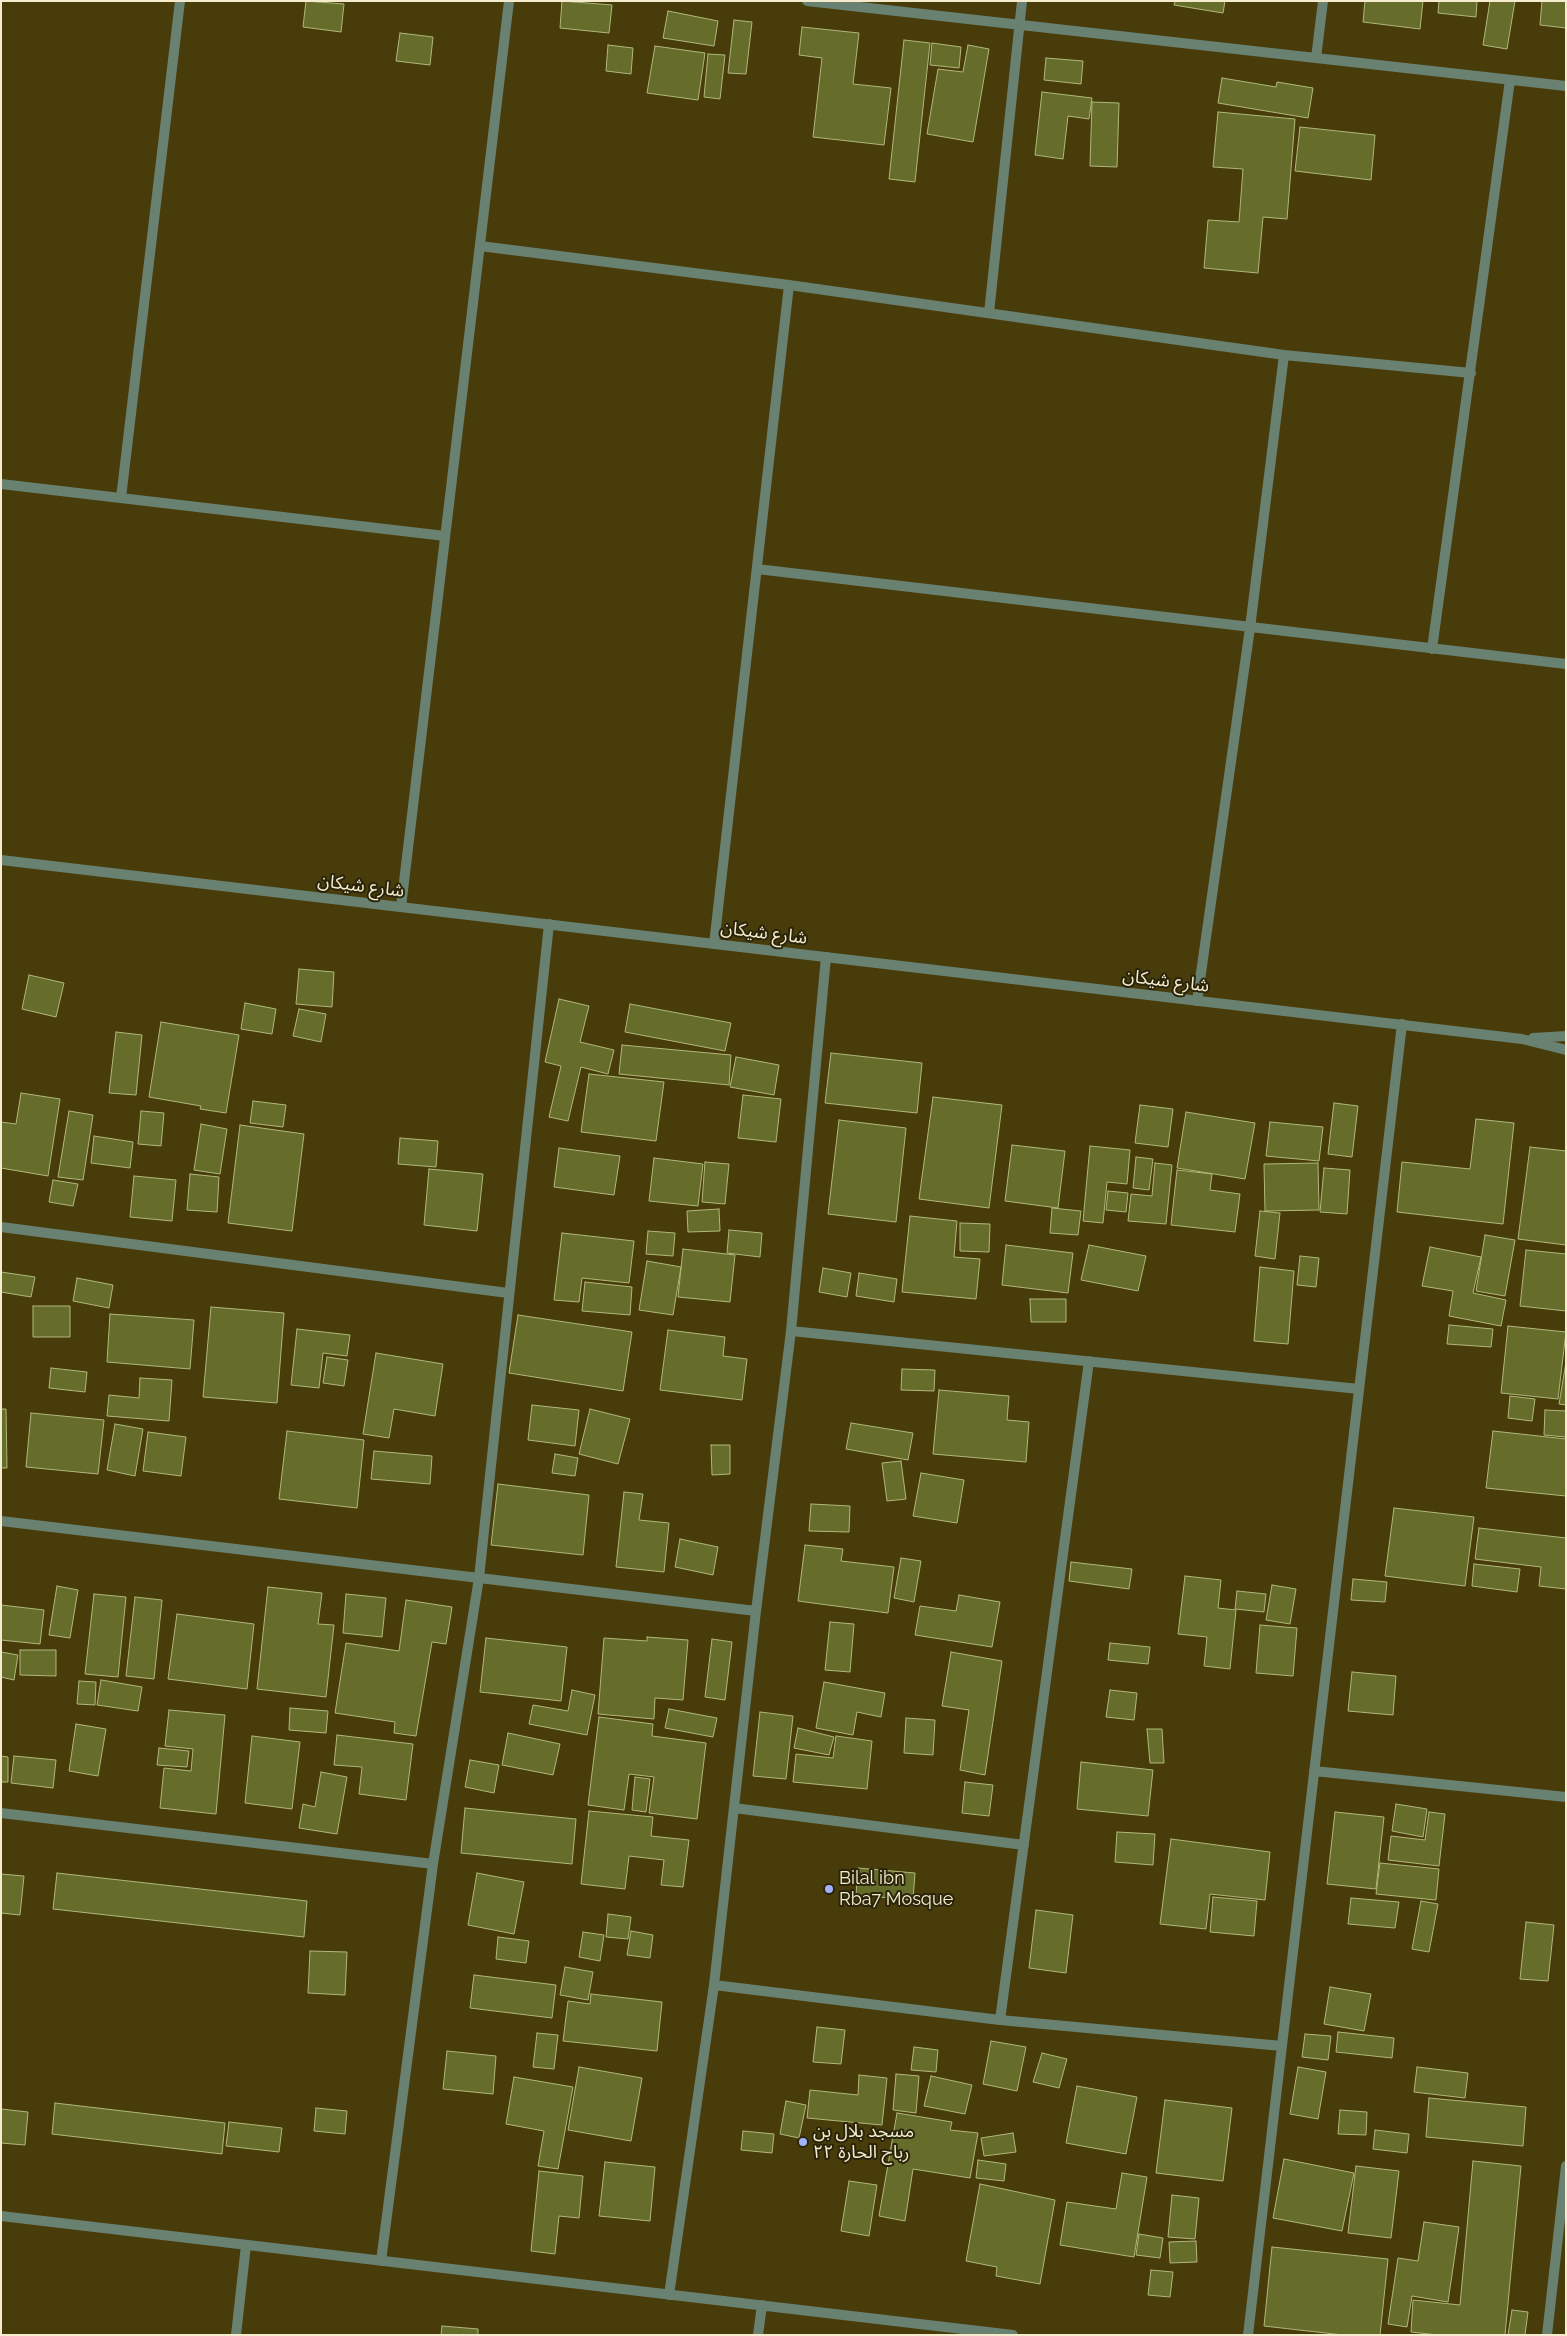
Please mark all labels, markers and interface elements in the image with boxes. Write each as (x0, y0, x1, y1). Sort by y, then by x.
street label: شارع شيكان (316, 870, 406, 902)
street label: شارع شيكان (719, 917, 809, 949)
street label: شارع شيكان (1121, 965, 1211, 997)
place label: Bilal ibn Rba7 Mosque (839, 1868, 953, 1910)
marker: Bilal ibn Rba7 Mosque (823, 1883, 835, 1895)
place label: مسجد بلال بن رباح الحارة ٢٢ (813, 2121, 914, 2164)
marker: مسجد بلال بن رباح الحارة ٢٢ (797, 2136, 809, 2148)

